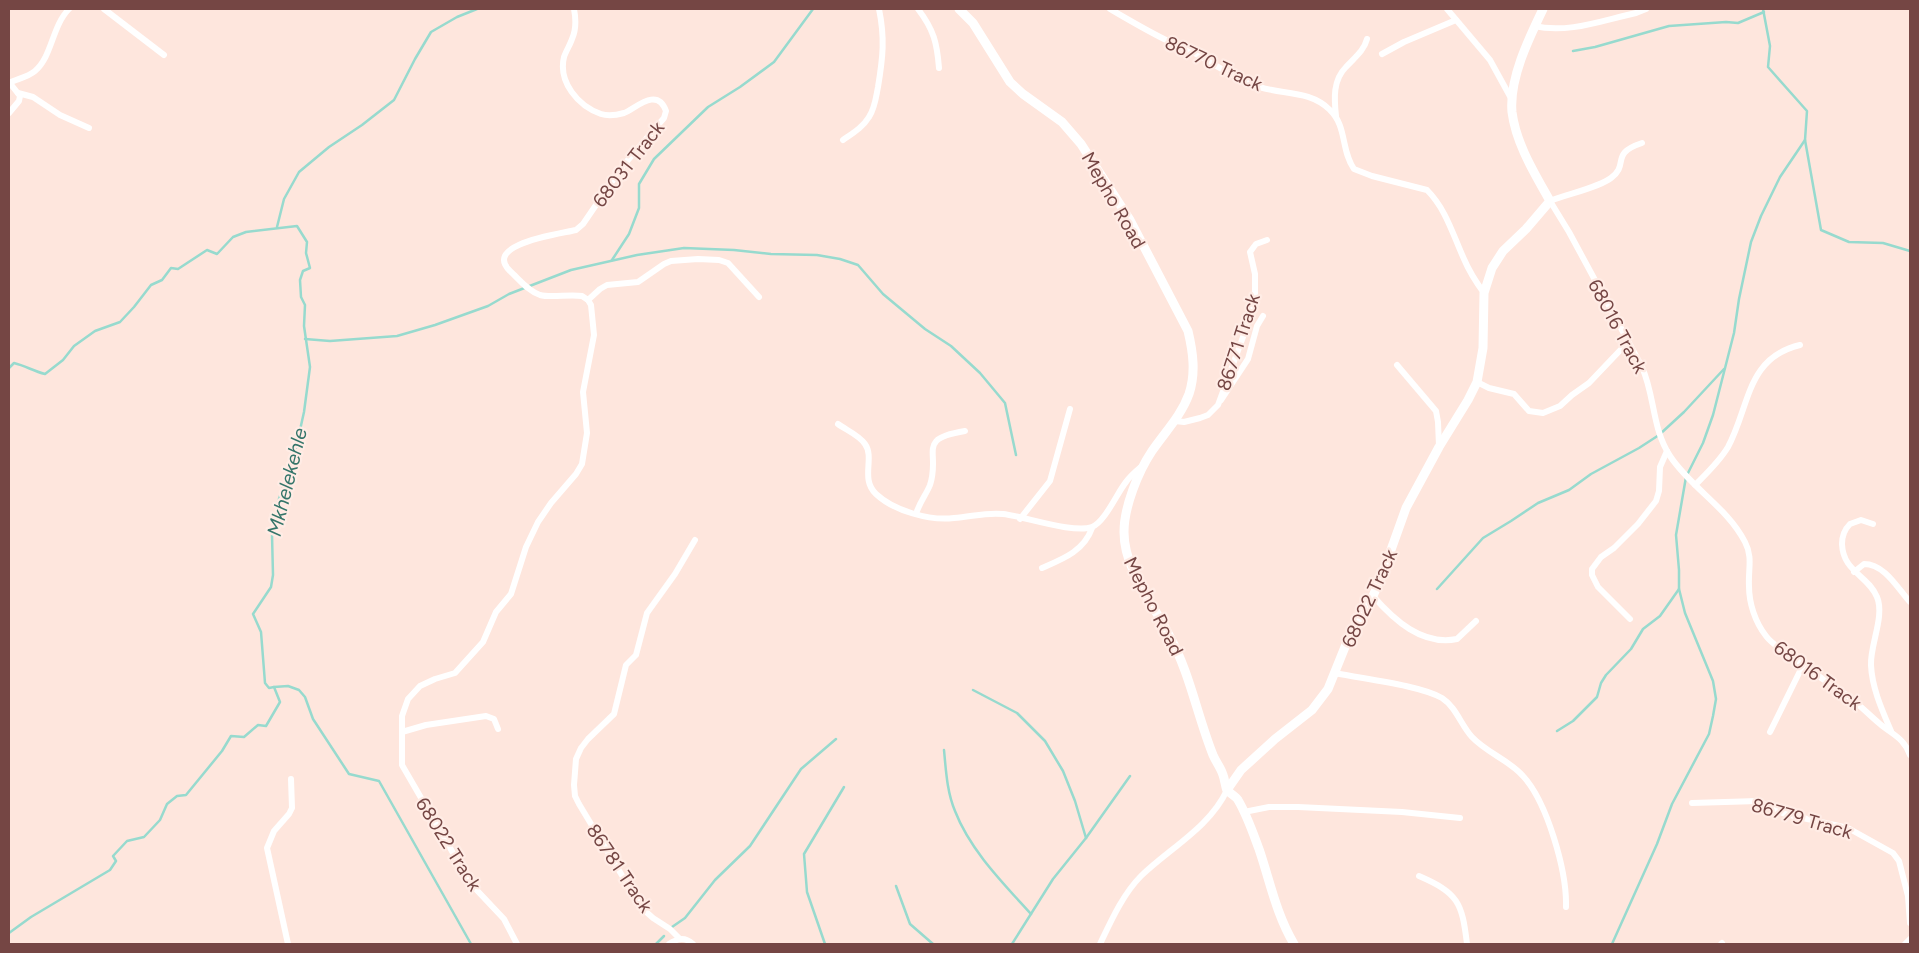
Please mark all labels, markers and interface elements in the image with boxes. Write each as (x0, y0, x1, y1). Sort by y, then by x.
street label: 86770 Track (1161, 31, 1267, 96)
street label: 68031 Track (588, 116, 670, 212)
street label: Mepho Road (1077, 148, 1150, 253)
street label: 68016 Track (1583, 275, 1652, 378)
street label: 86771 Track (1212, 290, 1265, 394)
water label: Mkhelekehle (262, 425, 312, 539)
street label: 68022 Track (1337, 545, 1403, 651)
street label: Mepho Road (1119, 553, 1188, 659)
street label: 68016 Track (1769, 636, 1867, 715)
street label: 68022 Track (411, 793, 487, 896)
street label: 86779 Track (1749, 793, 1856, 844)
street label: 86781 Track (582, 820, 658, 918)

